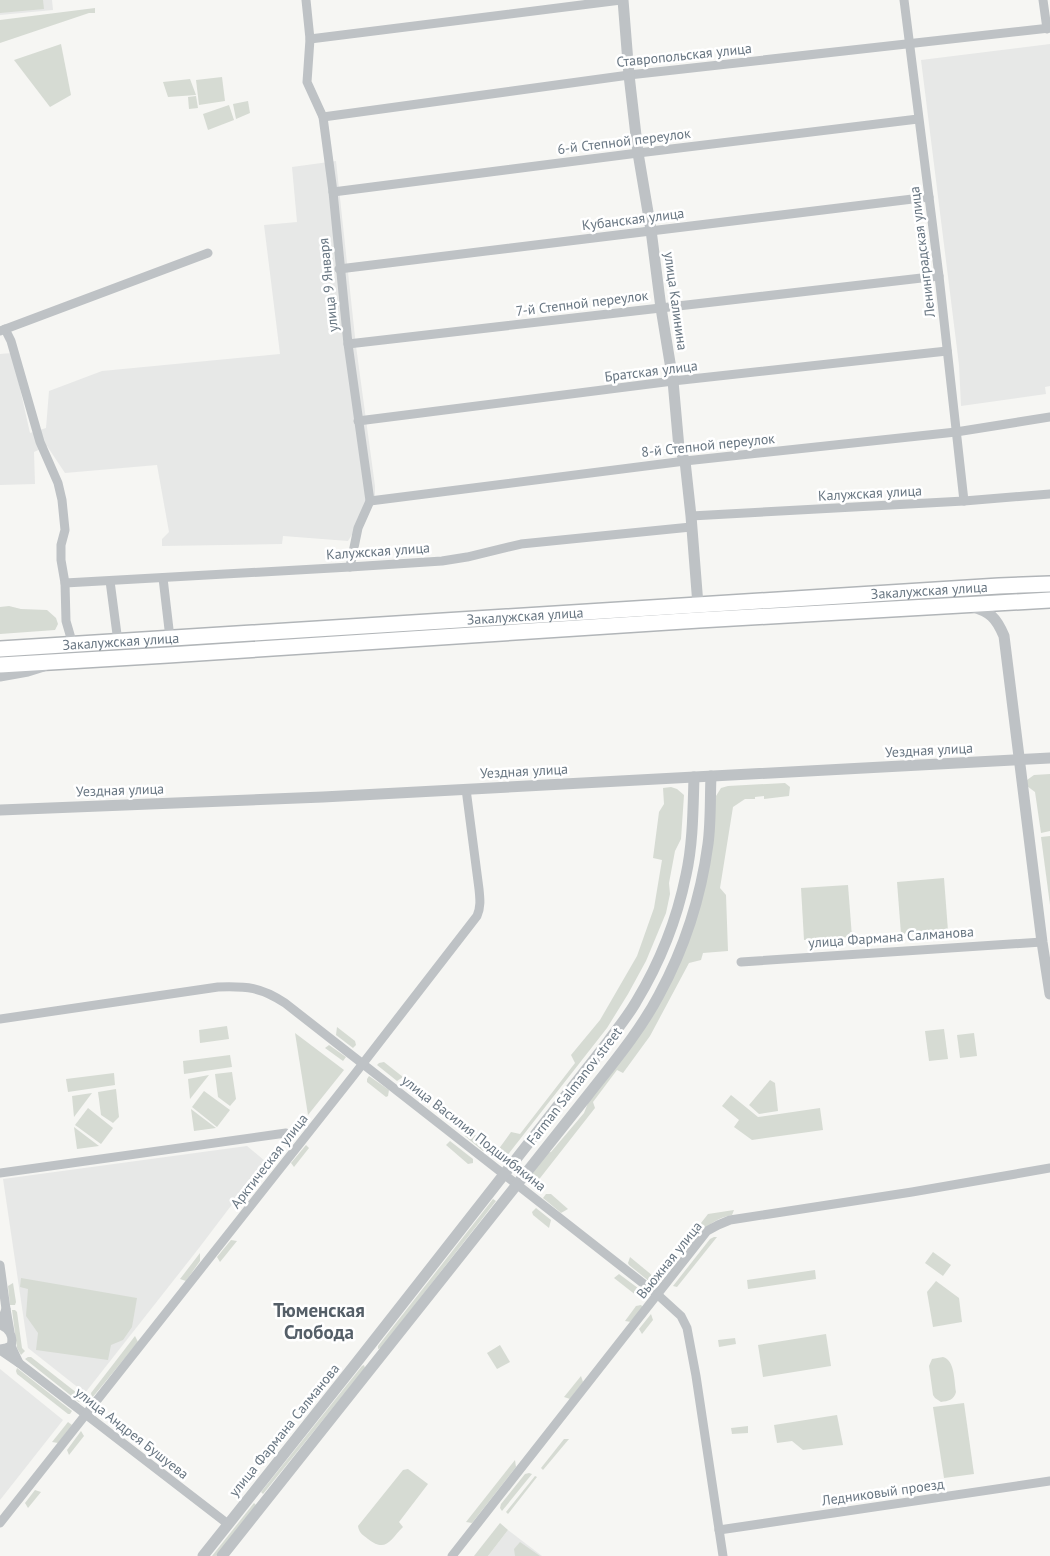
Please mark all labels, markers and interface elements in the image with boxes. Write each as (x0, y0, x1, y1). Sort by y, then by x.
street label: Ставропольская улица (615, 39, 753, 71)
street label: 6-й Степной переулок (556, 124, 692, 158)
street label: Ленинградская улица (905, 185, 939, 320)
street label: Кубанская улица (581, 204, 685, 234)
street label: улица 9 Января (314, 237, 342, 333)
street label: улица Калинина (660, 251, 692, 351)
street label: 7-й Степной переулок (515, 286, 650, 320)
street label: Братская улица (603, 356, 699, 386)
street label: 8-й Степной переулок (640, 429, 776, 461)
street label: Калужская улица (818, 481, 923, 505)
street label: Калужская улица (325, 538, 431, 564)
street label: Закалужская улица (870, 578, 988, 603)
street label: Закалужская улица (466, 603, 584, 629)
street label: Закалужская улица (62, 629, 180, 654)
street label: Уездная улица (885, 739, 974, 761)
street label: Уездная улица (480, 760, 569, 782)
street label: Уездная улица (76, 779, 164, 801)
street label: улица Фармана Салманова (808, 922, 974, 952)
street label: Farman Salmanov street (522, 1023, 626, 1149)
street label: улица Василия Подшибякина (398, 1071, 550, 1195)
street label: Арктическая улица (226, 1110, 312, 1212)
street label: Вьюжная улица (632, 1218, 706, 1302)
district label: Тюменская Слобода (273, 1298, 365, 1344)
street label: улица Фармана Салманова (225, 1360, 343, 1500)
street label: улица Андрея Бушуева (72, 1383, 192, 1483)
street label: Ледниковый проезд (820, 1474, 946, 1510)

